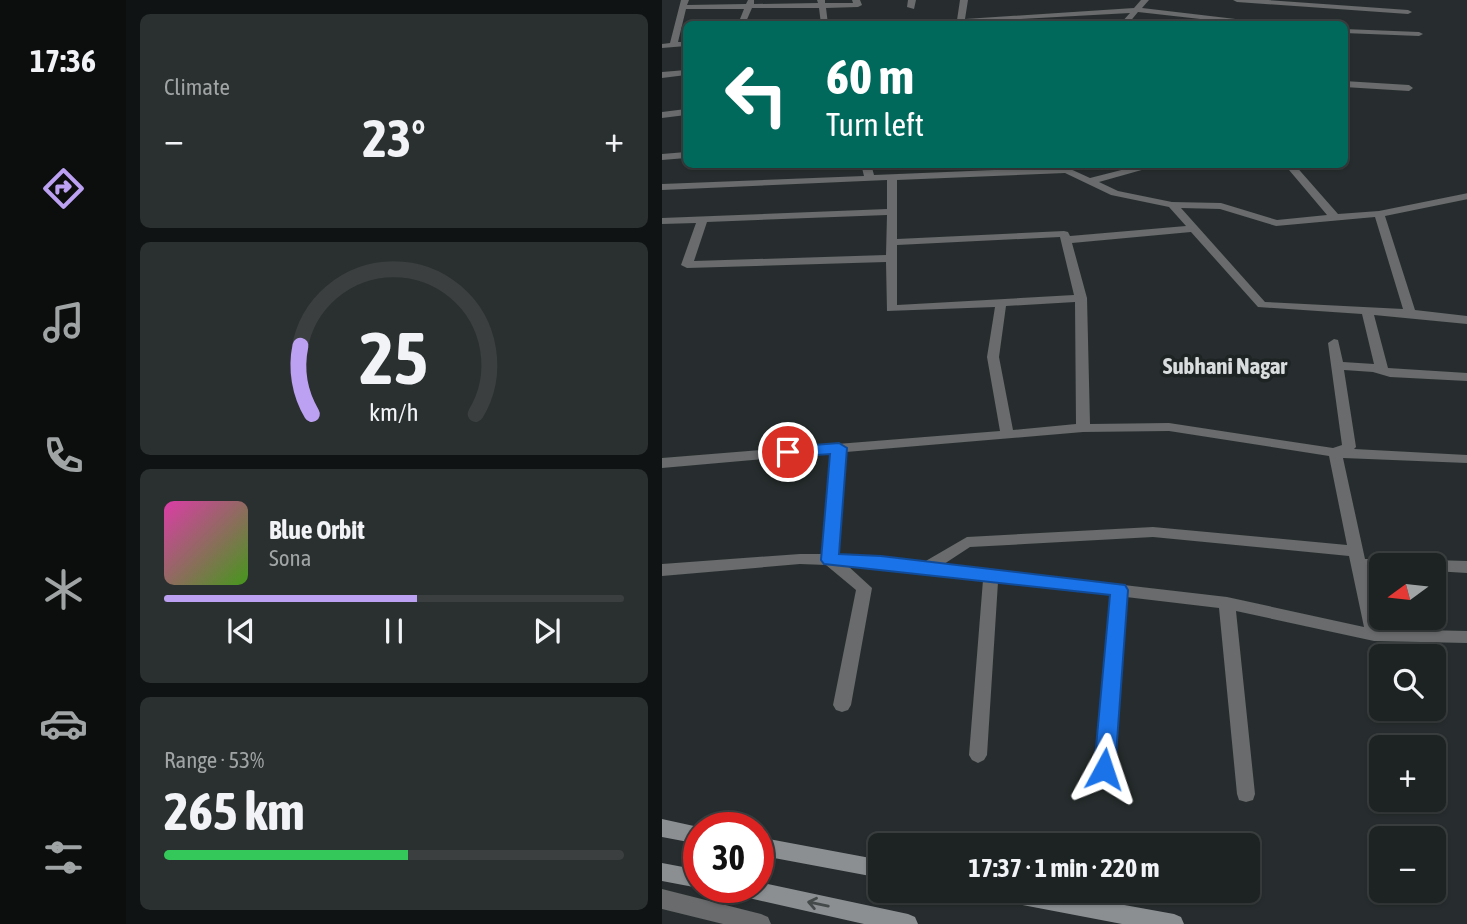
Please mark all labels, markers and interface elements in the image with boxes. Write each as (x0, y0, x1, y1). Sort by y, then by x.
text: 17:36 (30, 42, 96, 79)
text: 60 m (826, 48, 914, 104)
icon: left (711, 49, 802, 140)
text: Climate (164, 74, 230, 100)
text: Turn left (826, 106, 924, 143)
text: 23° (362, 108, 426, 168)
text: − (164, 117, 184, 160)
text: + (604, 117, 624, 160)
icon: directions (39, 164, 88, 213)
icon: music (39, 298, 88, 347)
text: 25 (360, 317, 428, 400)
district label: Subhani Nagar (1163, 353, 1288, 379)
text: km/h (369, 398, 419, 426)
pin (758, 422, 818, 482)
icon: phone (39, 431, 88, 480)
icon: arrive (769, 433, 807, 471)
text: Blue Orbit (269, 515, 365, 545)
text: Sona (269, 545, 311, 571)
north arrow (1369, 553, 1446, 630)
map controls (1369, 553, 1446, 903)
icon: climate (39, 565, 88, 614)
icon: previous (222, 612, 260, 650)
icon: pause (375, 612, 413, 650)
icon: next (528, 612, 566, 650)
button: search (1369, 644, 1446, 721)
icon: car (39, 699, 88, 748)
position arrow (1067, 732, 1141, 806)
button: + (1369, 735, 1446, 812)
text: Range · 53% (164, 747, 264, 773)
text: 265 km (164, 781, 305, 841)
speed limit sign: 30 (683, 812, 774, 903)
button: − (1369, 826, 1446, 903)
icon: filters (39, 833, 88, 882)
text: 17:37 · 1 min · 220 m (969, 853, 1159, 883)
one-way arrow (807, 897, 830, 911)

